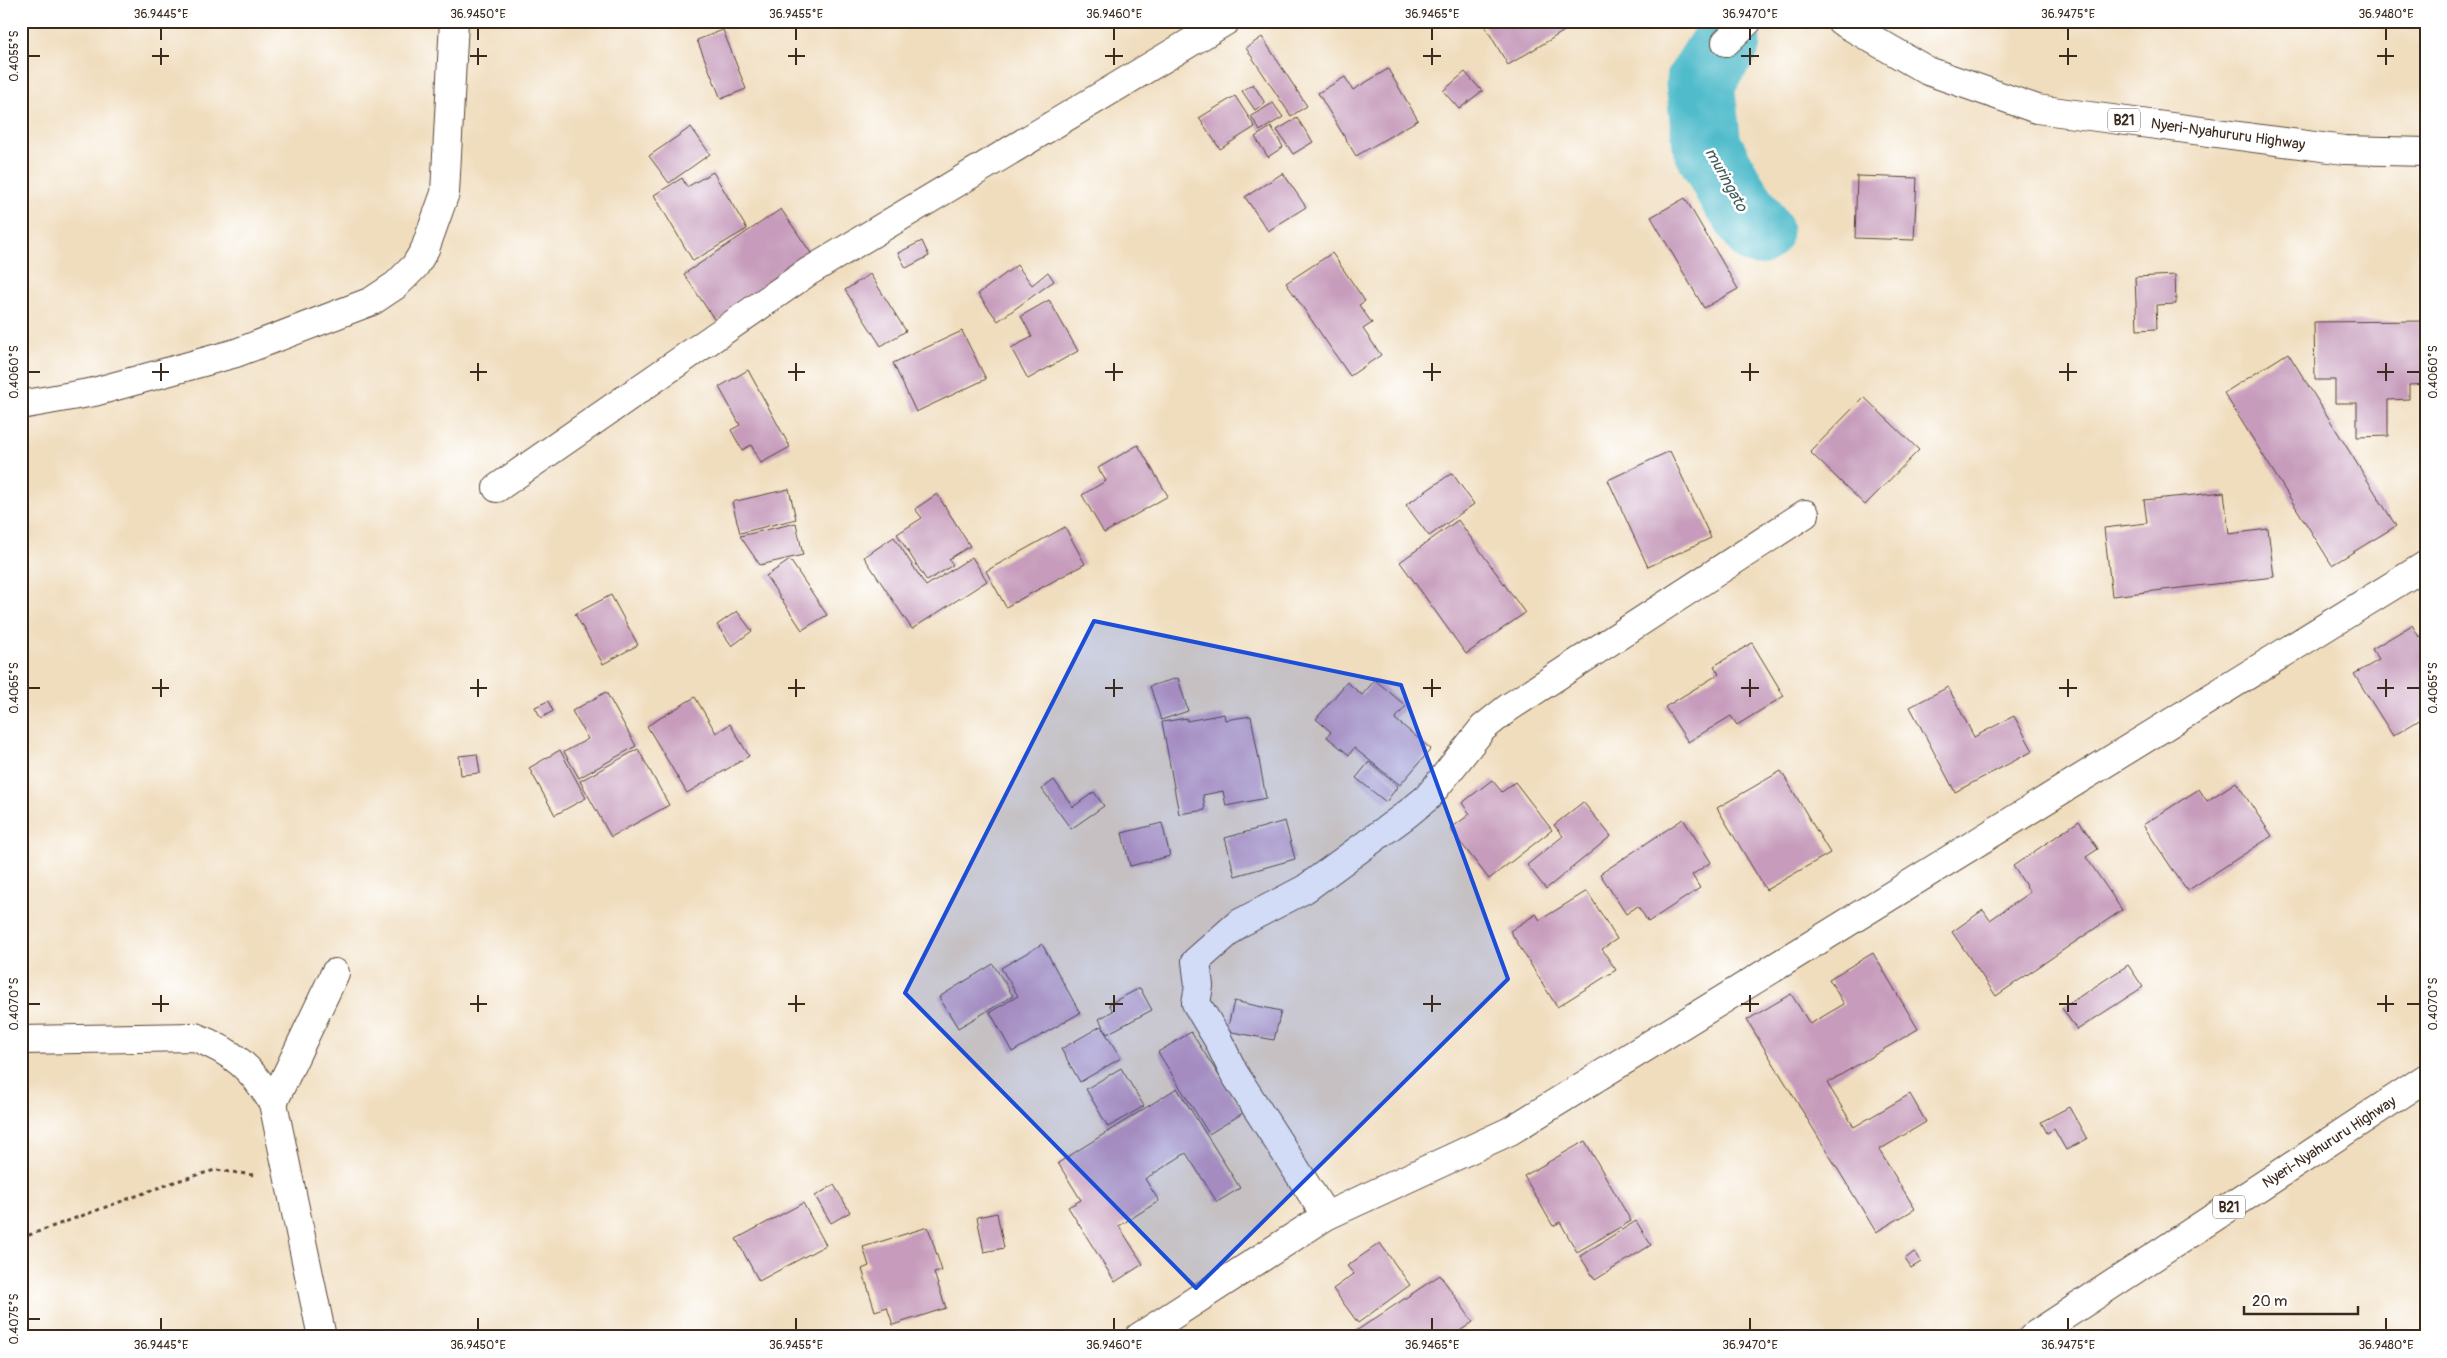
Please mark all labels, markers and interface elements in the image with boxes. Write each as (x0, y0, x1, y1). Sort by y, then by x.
text: 36.9445°E (134, 7, 188, 22)
text: 36.9450°E (450, 7, 506, 22)
text: 36.9455°E (769, 7, 823, 22)
text: 36.9460°E (1086, 7, 1142, 22)
text: 36.9465°E (1405, 7, 1459, 22)
text: 36.9470°E (1722, 7, 1778, 22)
text: 36.9475°E (2041, 7, 2095, 22)
text: 36.9480°E (2358, 7, 2414, 22)
text: 0.4055°S (7, 30, 22, 82)
road number: B21 (2108, 108, 2140, 132)
street label: Nyeri-Nyahururu Highway (2149, 114, 2307, 155)
water label: muringato (1700, 144, 1752, 216)
text: 0.4060°S (7, 345, 22, 399)
text: 0.4060°S (2426, 345, 2441, 399)
text: 0.4065°S (7, 662, 22, 714)
text: 0.4065°S (2426, 662, 2441, 714)
text: 0.4070°S (7, 978, 22, 1030)
text: 0.4070°S (2426, 978, 2441, 1030)
street label: Nyeri-Nyahururu Highway (2259, 1092, 2400, 1193)
road number: B21 (2213, 1196, 2245, 1218)
scale bar (2244, 1283, 2358, 1315)
text: 20 m (2252, 1292, 2287, 1311)
text: 0.4075°S (7, 1293, 22, 1345)
text: 36.9445°E (134, 1338, 188, 1353)
text: 36.9450°E (450, 1338, 506, 1353)
text: 36.9455°E (769, 1338, 823, 1353)
text: 36.9460°E (1086, 1338, 1142, 1353)
text: 36.9465°E (1405, 1338, 1459, 1353)
text: 36.9470°E (1722, 1338, 1778, 1353)
text: 36.9475°E (2041, 1338, 2095, 1353)
text: 36.9480°E (2358, 1338, 2414, 1353)

